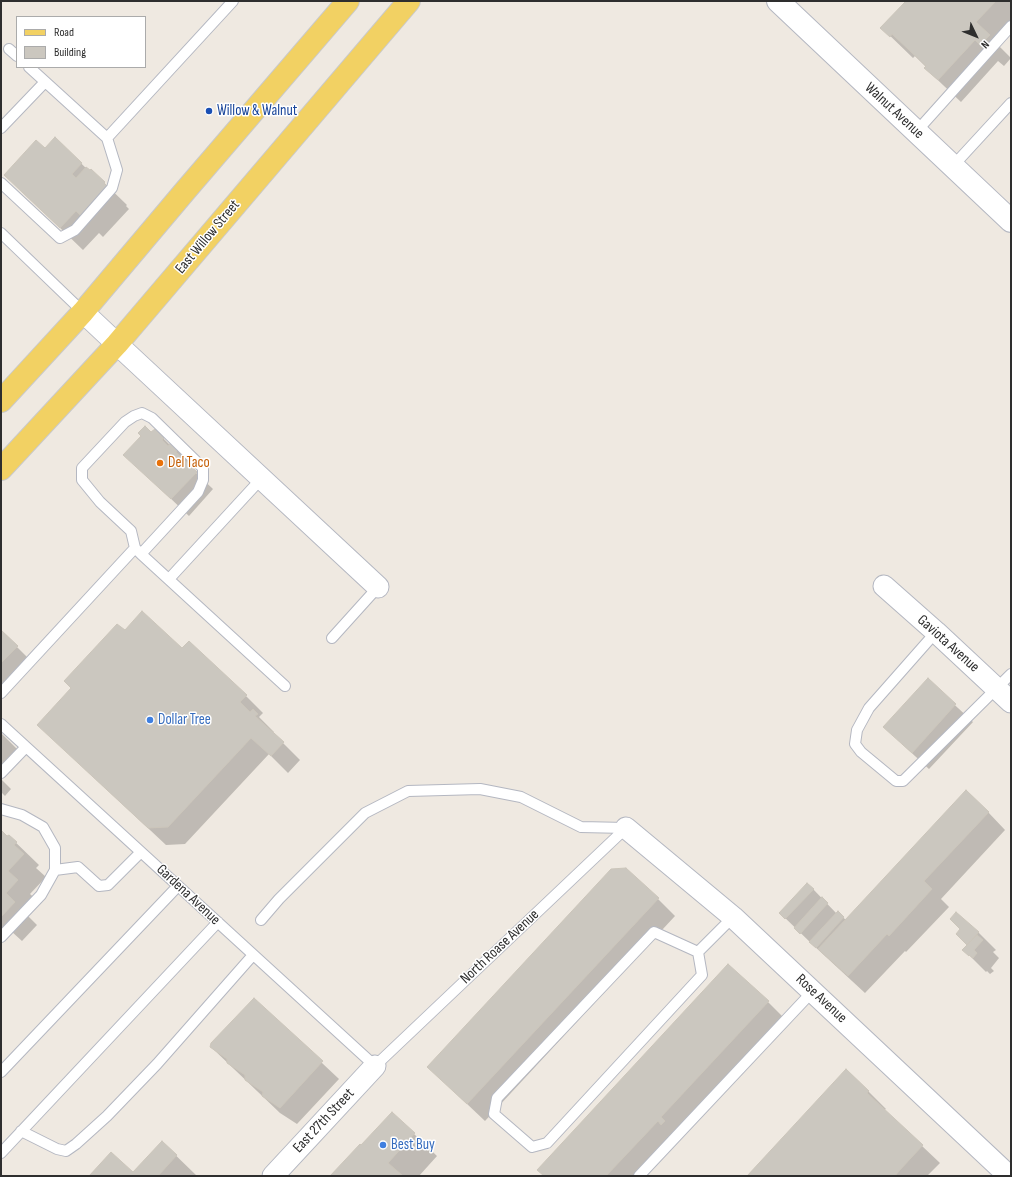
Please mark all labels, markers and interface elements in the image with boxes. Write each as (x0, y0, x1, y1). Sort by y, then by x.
legend (16, 16, 146, 68)
north arrow (956, 16, 996, 56)
text: Road (54, 25, 74, 40)
text: N (978, 38, 992, 51)
text: Building (54, 45, 86, 60)
street label: Walnut Avenue (861, 79, 927, 143)
place label: Willow & Walnut (217, 102, 297, 120)
marker: Willow & Walnut (204, 106, 214, 116)
street label: East Willow Street (172, 196, 244, 278)
place label: Del Taco (168, 454, 210, 472)
marker: Del Taco (155, 458, 165, 468)
street label: Gaviota Avenue (913, 611, 983, 677)
place label: Dollar Tree (158, 711, 211, 729)
marker: Dollar Tree (145, 715, 155, 725)
street label: Gardena Avenue (152, 861, 224, 929)
street label: North Roase Avenue (457, 906, 543, 988)
street label: Rose Avenue (792, 971, 850, 1027)
street label: East 27th Street (290, 1085, 358, 1157)
place label: Best Buy (391, 1136, 435, 1154)
marker: Best Buy (378, 1140, 388, 1150)

